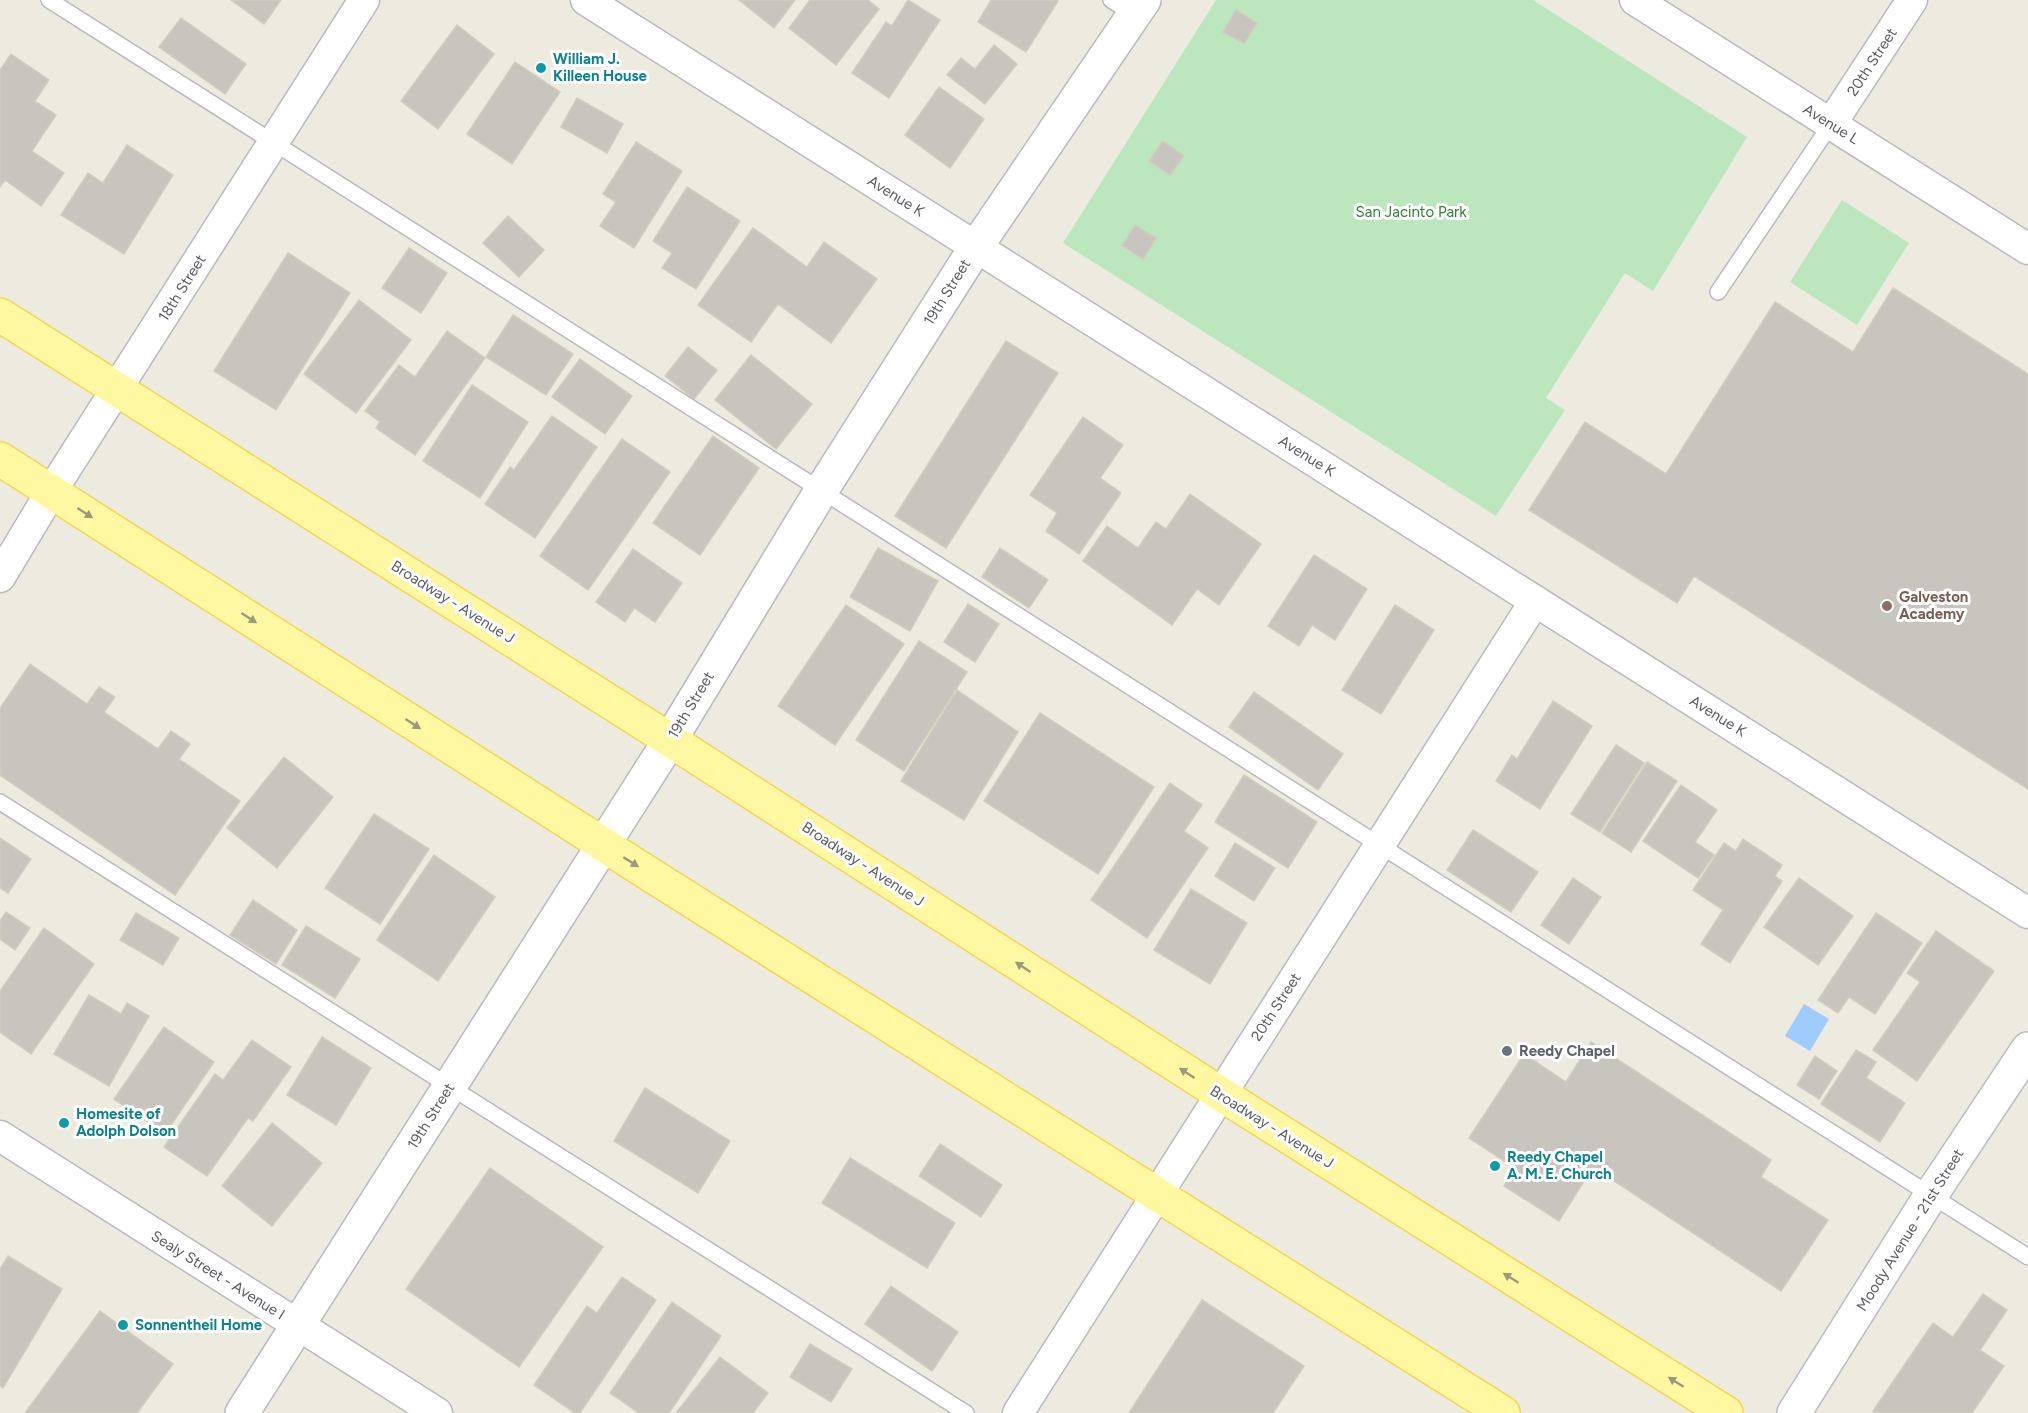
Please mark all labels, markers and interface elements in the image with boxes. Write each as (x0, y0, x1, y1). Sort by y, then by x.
street label: 20th Street (1843, 24, 1901, 100)
place label: William J. Killeen House (553, 50, 647, 85)
marker: William J. Killeen House (534, 61, 548, 75)
street label: Avenue L (1800, 100, 1862, 148)
street label: Avenue K (864, 172, 928, 221)
park label: San Jacinto Park (1356, 203, 1467, 221)
street label: 18th Street (154, 251, 210, 325)
street label: 19th Street (920, 255, 975, 328)
street label: Avenue K (1275, 432, 1339, 481)
one-way arrow (77, 508, 93, 519)
street label: Broadway - Avenue J (388, 557, 518, 647)
place label: Galveston Academy (1899, 588, 1968, 623)
marker: Galveston Academy (1880, 599, 1894, 613)
one-way arrow (241, 613, 257, 624)
street label: 19th Street (664, 668, 718, 742)
street label: Avenue K (1686, 692, 1750, 741)
one-way arrow (405, 718, 421, 729)
street label: Broadway - Avenue J (798, 818, 928, 910)
one-way arrow (623, 857, 639, 868)
one-way arrow (1015, 962, 1031, 973)
street label: 20th Street (1247, 969, 1305, 1045)
place label: Reedy Chapel (1519, 1042, 1615, 1060)
marker: Reedy Chapel (1500, 1044, 1514, 1058)
one-way arrow (1179, 1067, 1195, 1078)
street label: 19th Street (404, 1079, 459, 1152)
street label: Broadway - Avenue J (1207, 1082, 1337, 1172)
place label: Homesite of Adolph Dolson (76, 1105, 176, 1140)
marker: Homesite of Adolph Dolson (57, 1116, 71, 1130)
street label: Moody Avenue - 21st Street (1853, 1145, 1968, 1314)
place label: Reedy Chapel A. M. E. Church (1507, 1148, 1612, 1183)
marker: Reedy Chapel A. M. E. Church (1488, 1159, 1502, 1173)
street label: Sealy Street - Avenue I (148, 1227, 288, 1323)
one-way arrow (1503, 1272, 1519, 1283)
place label: Sonnentheil Home (135, 1316, 263, 1334)
marker: Sonnentheil Home (116, 1318, 130, 1332)
one-way arrow (1668, 1376, 1684, 1387)

